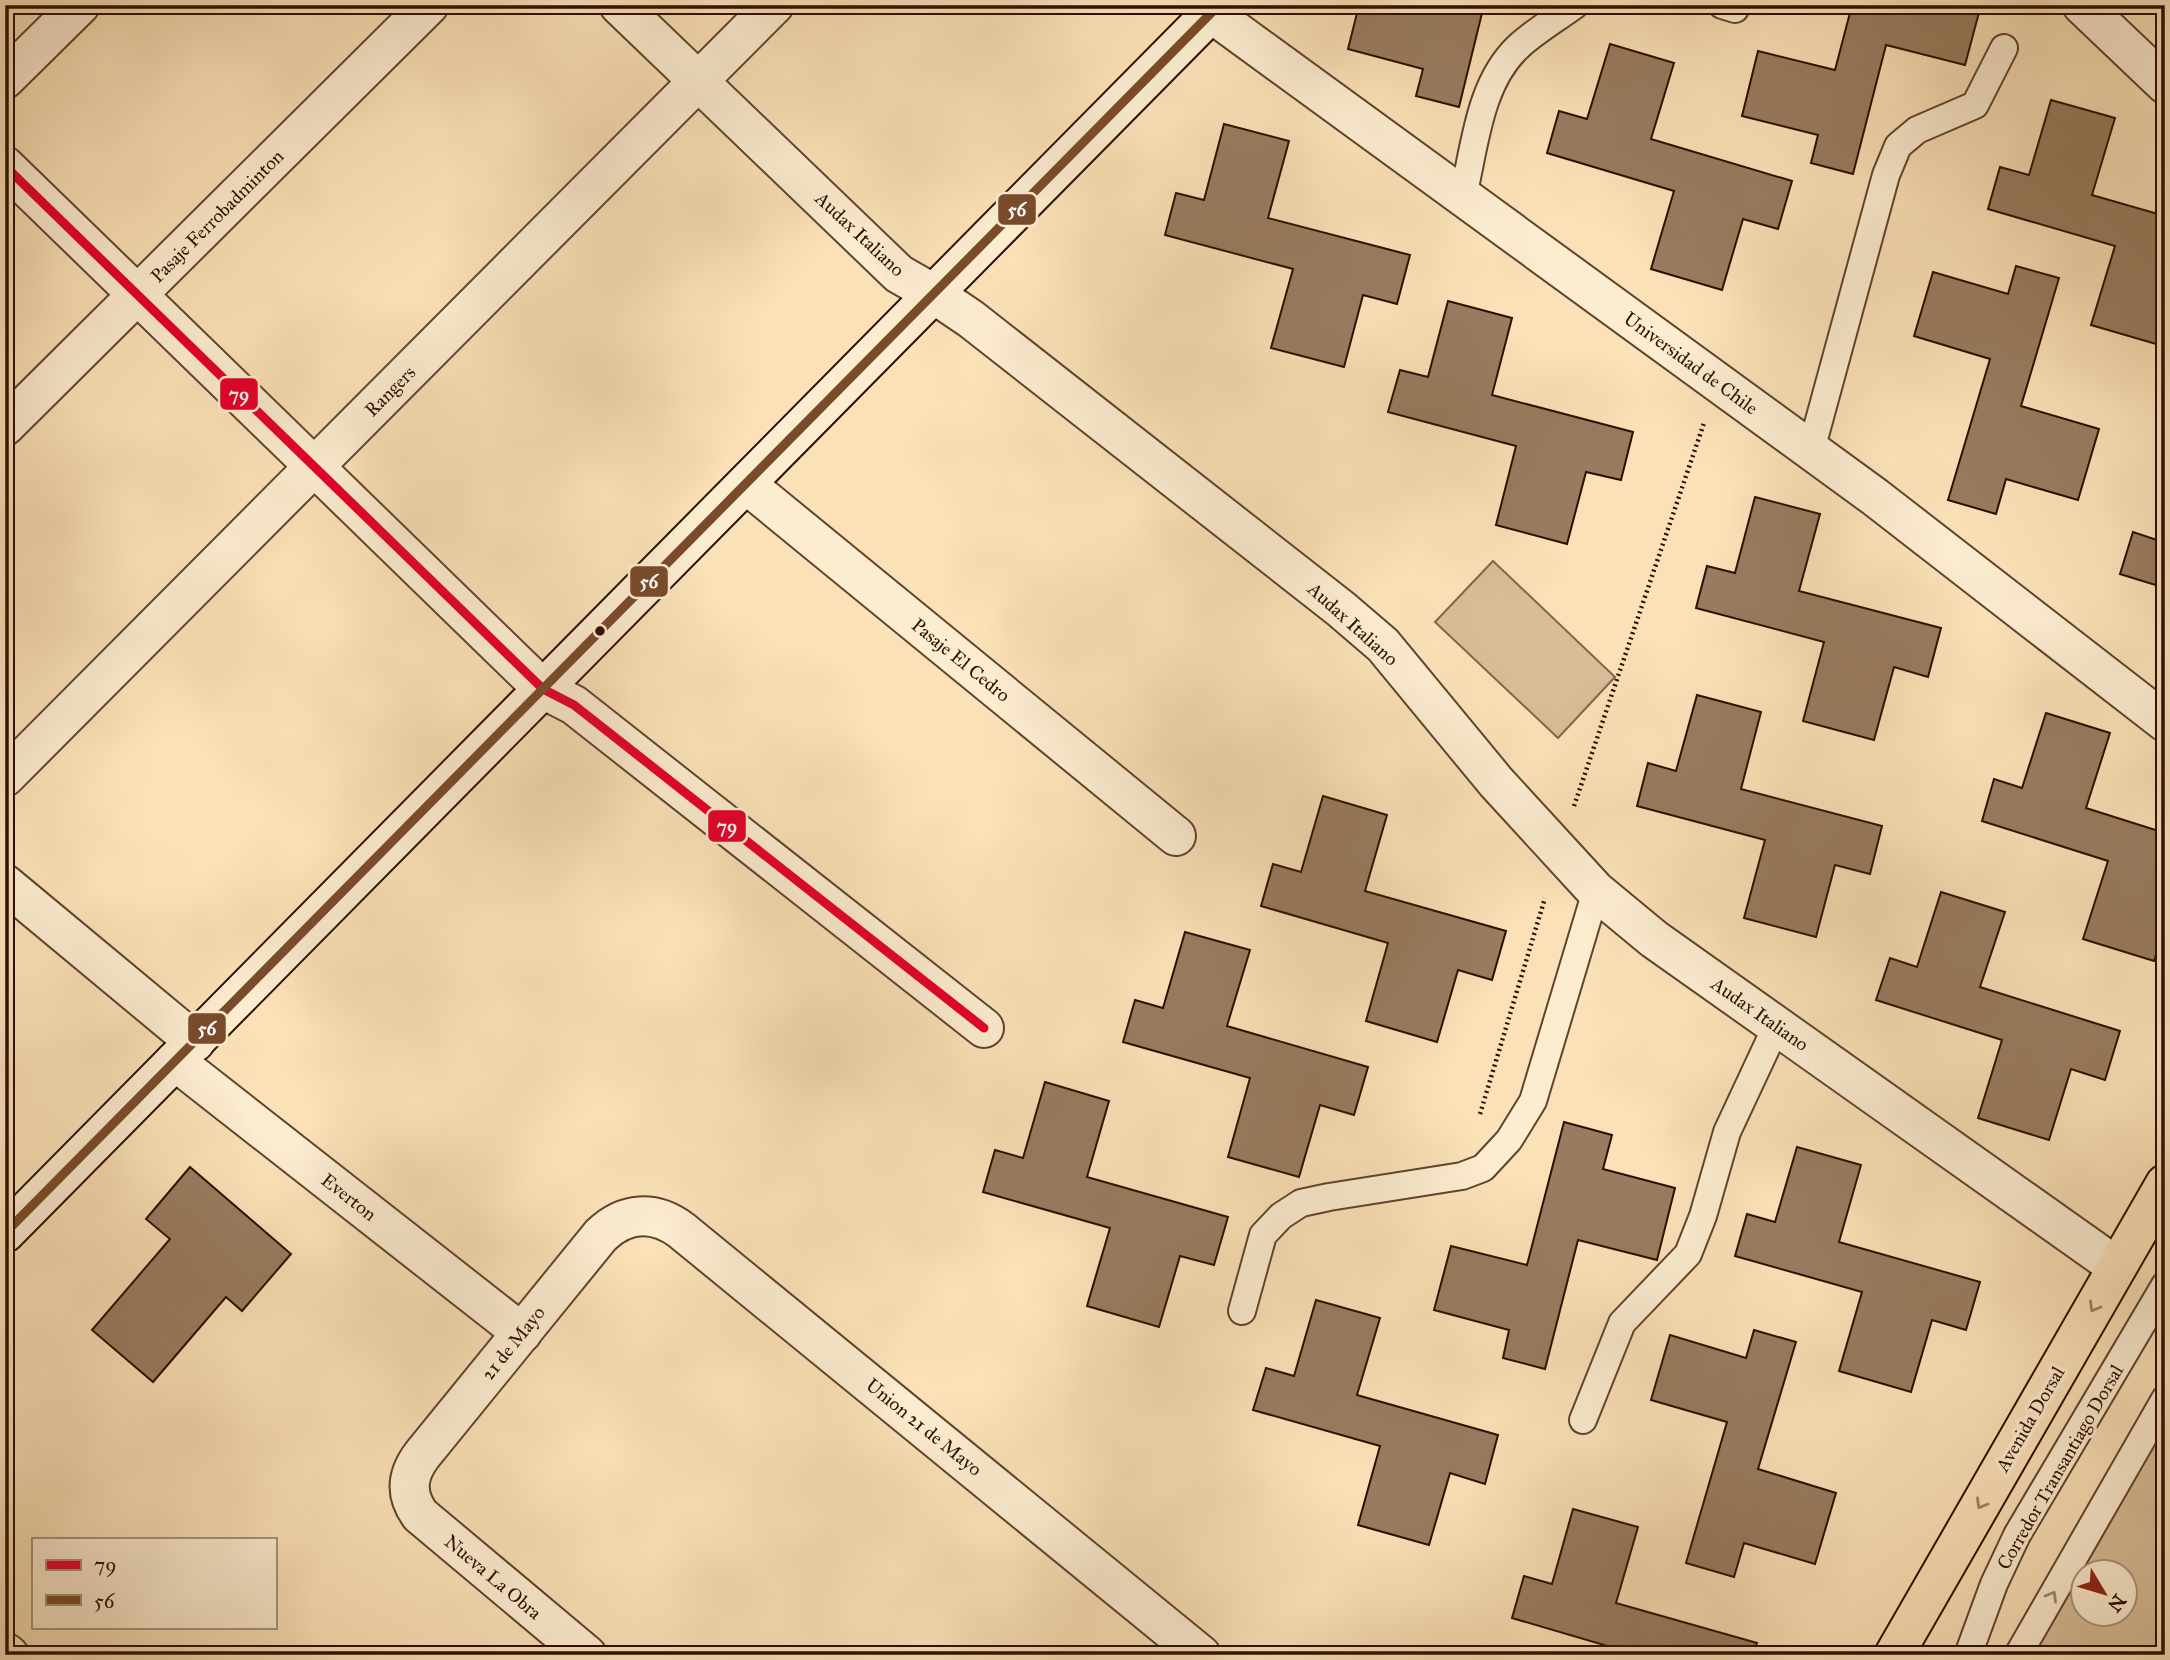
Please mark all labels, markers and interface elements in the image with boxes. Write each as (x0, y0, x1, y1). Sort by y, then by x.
street label: Pasaje Ferrobadminton (146, 145, 288, 287)
street label: Audax Italiano (810, 186, 910, 281)
line badge: 56 (997, 193, 1037, 226)
text: 56 (1008, 198, 1028, 221)
street label: Universidad de Chile (1619, 307, 1763, 419)
street label: Rangers (360, 361, 421, 422)
line badge: 79 (219, 377, 259, 411)
text: 79 (229, 383, 249, 407)
line badge: 56 (629, 565, 669, 598)
text: 56 (640, 570, 660, 593)
street label: Audax Italiano (1302, 577, 1403, 671)
street label: Pasaje El Cedro (907, 613, 1015, 707)
unlabelled marker (593, 624, 607, 638)
line badge: 79 (707, 809, 747, 843)
text: 79 (717, 815, 737, 839)
street label: Audax Italiano (1706, 971, 1813, 1056)
line badge: 56 (187, 1012, 227, 1045)
text: 56 (198, 1017, 218, 1040)
street label: Everton (317, 1168, 381, 1226)
one-way arrow (2089, 1299, 2102, 1312)
street label: 21 de Mayo (476, 1301, 550, 1385)
street label: Corredor Transantiago Dorsal (1992, 1360, 2129, 1574)
street label: Avenida Dorsal (1990, 1362, 2070, 1477)
street label: Union 21 de Mayo (861, 1373, 987, 1481)
one-way arrow (1976, 1497, 1989, 1509)
street label: Nueva La Obra (440, 1530, 547, 1625)
legend (32, 1538, 276, 1628)
text: 79 (94, 1552, 117, 1578)
north arrow (2068, 1558, 2138, 1628)
text: 56 (94, 1588, 116, 1614)
one-way arrow (2044, 1590, 2057, 1603)
text: N (2103, 1590, 2131, 1617)

